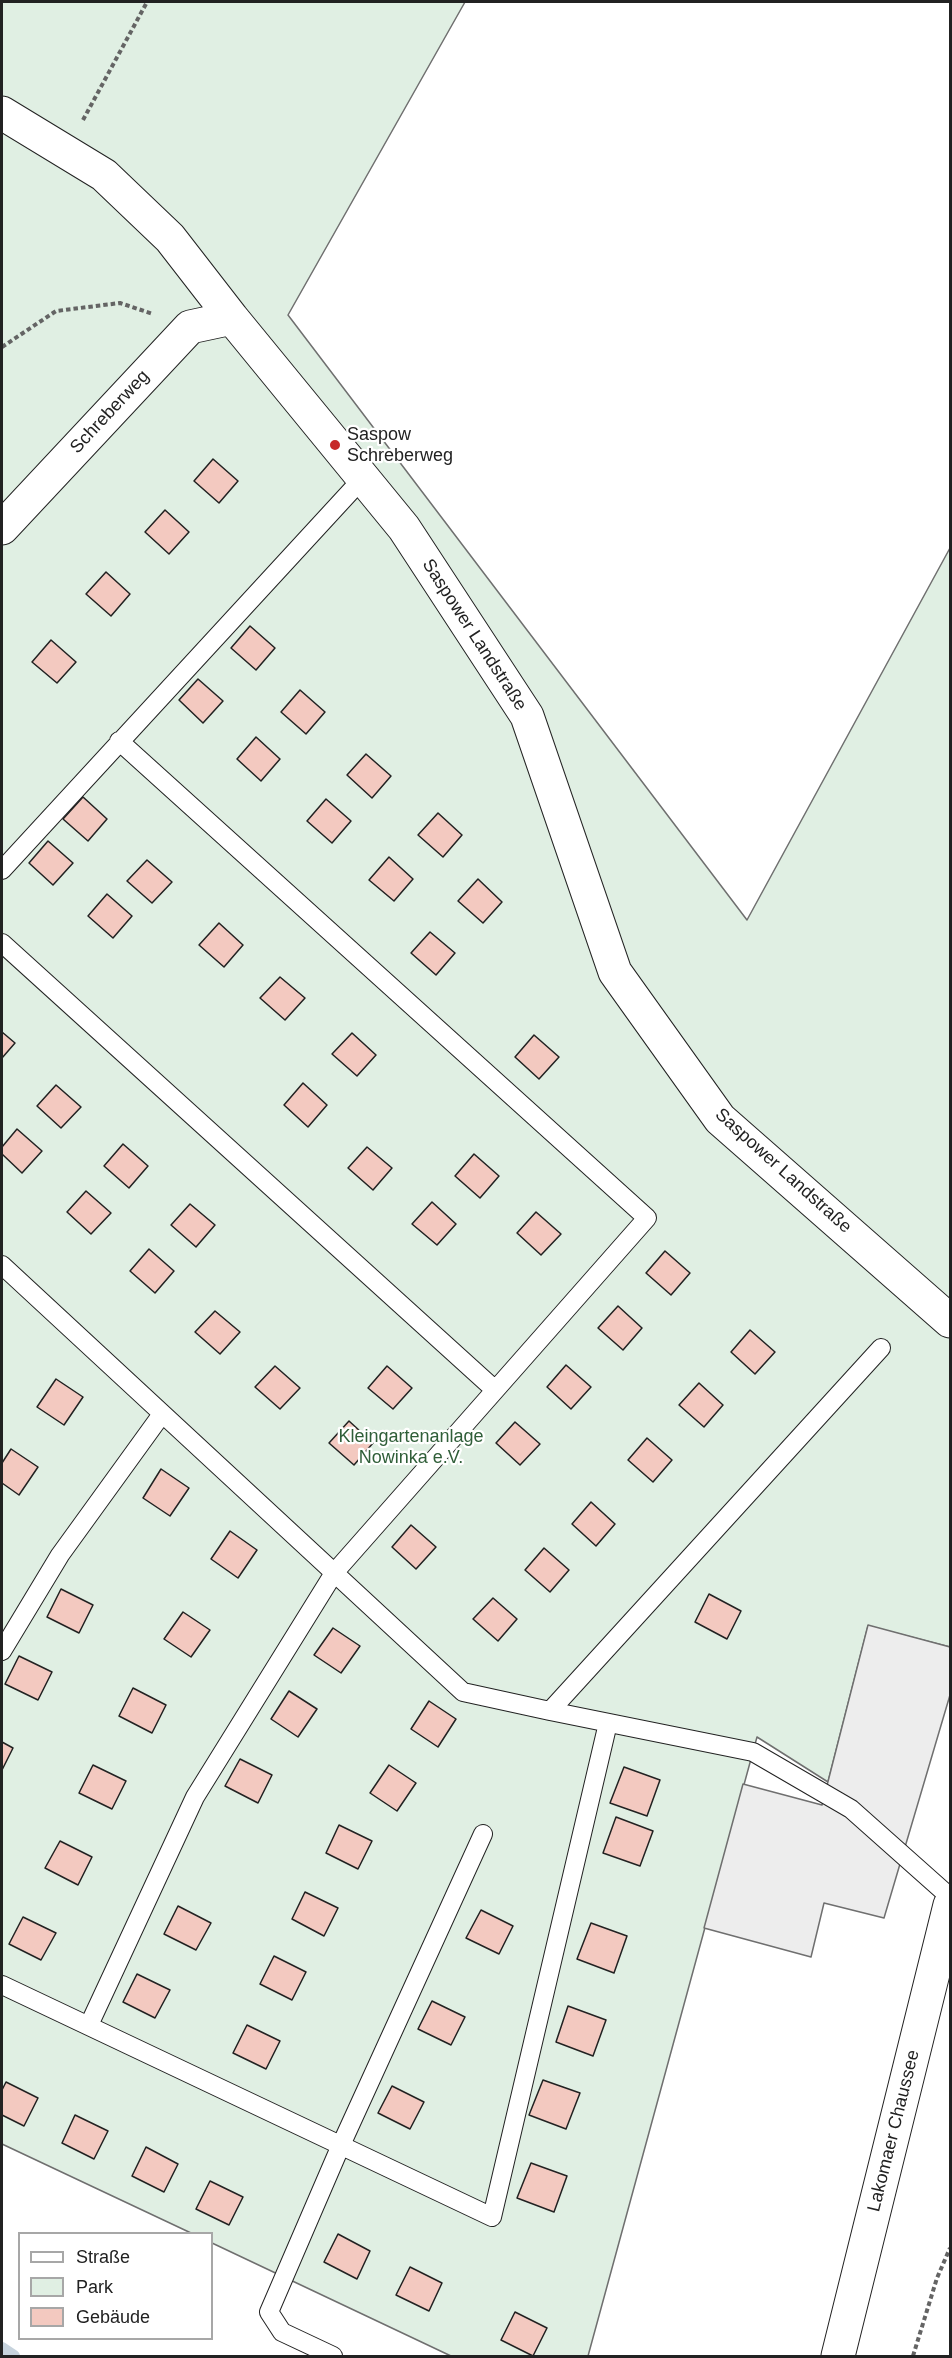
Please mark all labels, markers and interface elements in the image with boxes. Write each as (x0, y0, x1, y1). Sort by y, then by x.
street label: Schreberweg (66, 366, 154, 458)
place label: Saspow Schreberweg (347, 424, 453, 466)
marker: Saspow Schreberweg (328, 438, 342, 452)
street label: Saspower Landstraße (417, 555, 531, 715)
street label: Saspower Landstraße (710, 1104, 856, 1238)
park label: Kleingartenanlage Nowinka e.V. (338, 1426, 484, 1468)
street label: Lakomaer Chaussee (863, 2048, 925, 2214)
legend (18, 2232, 213, 2340)
text: Straße (76, 2247, 130, 2267)
text: Park (76, 2277, 113, 2297)
text: Gebäude (76, 2307, 150, 2327)

